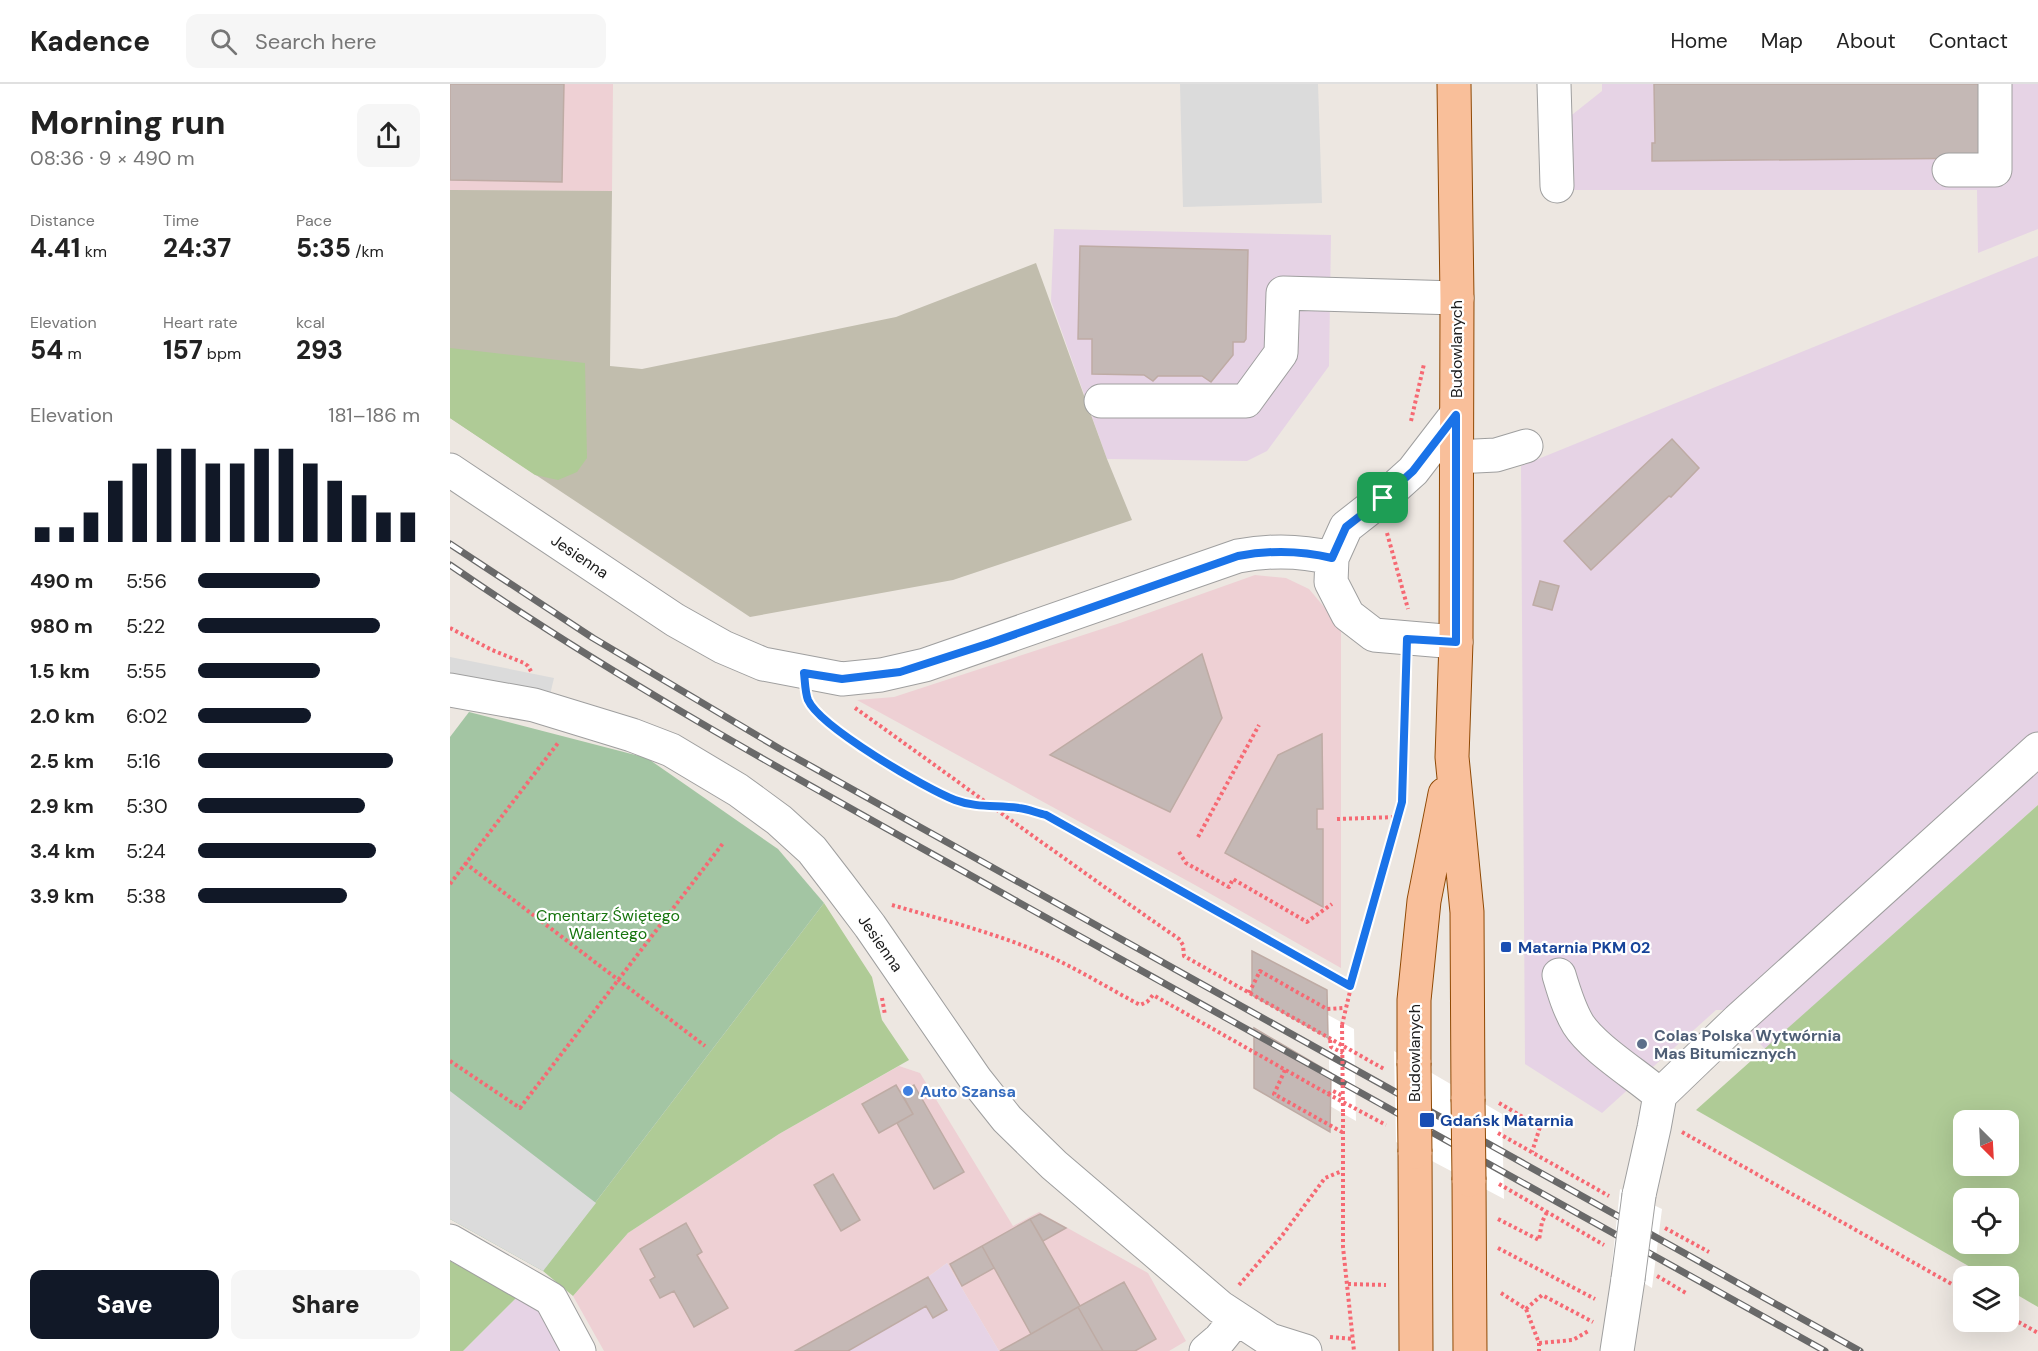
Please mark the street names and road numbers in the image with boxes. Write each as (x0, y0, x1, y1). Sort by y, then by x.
street label: Budowlanych (1446, 300, 1467, 398)
street label: Jesienna (547, 529, 613, 583)
street label: Jesienna (853, 911, 908, 976)
street label: Budowlanych (1404, 1004, 1425, 1102)

